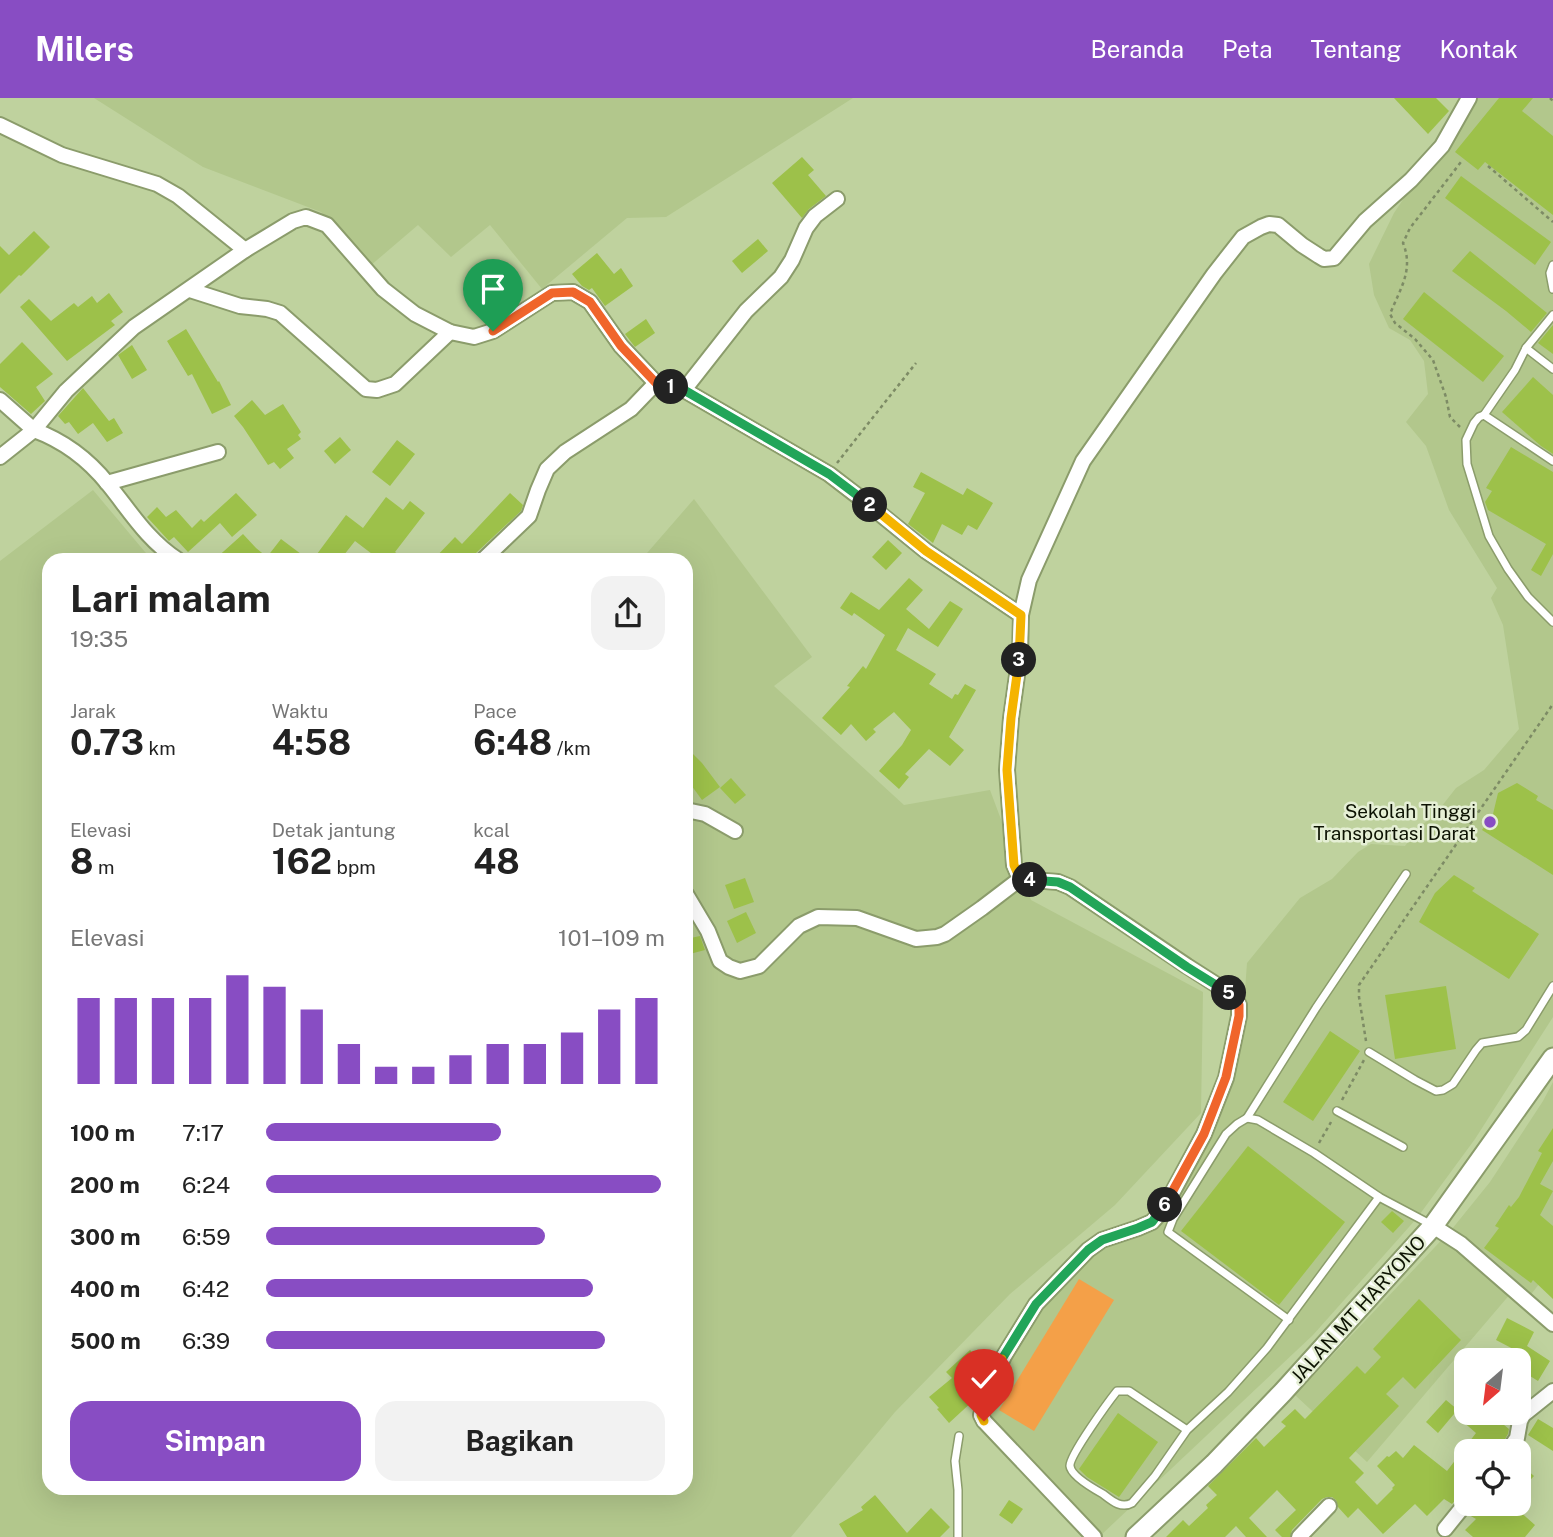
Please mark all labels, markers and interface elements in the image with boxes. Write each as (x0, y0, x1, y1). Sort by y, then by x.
text: Milers (35, 30, 134, 68)
text: Beranda (1090, 35, 1184, 63)
text: Peta (1222, 35, 1273, 63)
text: Tentang (1311, 35, 1401, 63)
text: Kontak (1439, 35, 1518, 63)
pin (463, 259, 523, 331)
icon: arrive (474, 270, 512, 308)
pin: 1 (654, 370, 688, 404)
text: 1 (666, 375, 675, 397)
pin: 2 (852, 488, 888, 522)
text: 2 (863, 493, 876, 515)
text: Lari malam (70, 576, 271, 621)
button: share (591, 576, 665, 650)
text: 19:35 (70, 625, 128, 652)
pin: 3 (1002, 642, 1036, 678)
text: 3 (1012, 648, 1025, 670)
text: Jarak (70, 700, 116, 722)
text: Waktu (272, 700, 328, 722)
text: Pace (473, 700, 517, 722)
text: 0.73 (70, 722, 144, 763)
text: 4:58 (272, 722, 351, 763)
text: 6:48 (473, 722, 552, 763)
text: km (144, 737, 176, 759)
text: /km (552, 737, 591, 759)
place label: Sekolah Tinggi Transportasi Darat (1313, 800, 1476, 844)
marker: Sekolah Tinggi Transportasi Darat (1482, 814, 1498, 830)
text: Elevasi (70, 819, 131, 841)
text: Detak jantung (272, 819, 396, 841)
text: kcal (473, 819, 510, 841)
text: 8 (70, 841, 94, 882)
text: 162 (272, 841, 332, 882)
text: 48 (473, 841, 520, 882)
text: m (94, 856, 115, 878)
text: bpm (332, 856, 376, 878)
pin: 4 (1012, 862, 1048, 898)
text: 4 (1023, 868, 1036, 890)
text: Elevasi (70, 924, 144, 951)
text: 101–109 m (558, 924, 665, 951)
pin: 5 (1212, 976, 1246, 1010)
text: 5 (1222, 981, 1235, 1003)
text: 100 m (70, 1119, 135, 1146)
text: 7:17 (182, 1119, 224, 1146)
text: 200 m (70, 1171, 140, 1198)
text: 6:24 (182, 1171, 230, 1198)
pin: 6 (1148, 1188, 1182, 1222)
text: 6 (1158, 1193, 1171, 1215)
text: 300 m (70, 1223, 141, 1250)
text: 6:59 (182, 1223, 231, 1250)
street label: JALAN MT HARYONO (1286, 1231, 1430, 1387)
text: 400 m (70, 1275, 140, 1302)
text: 6:42 (182, 1275, 230, 1302)
text: 500 m (70, 1327, 141, 1354)
text: 6:39 (182, 1327, 230, 1354)
north arrow (1454, 1348, 1531, 1424)
map controls (1454, 1348, 1531, 1516)
pin (954, 1349, 1014, 1421)
icon: check (965, 1360, 1003, 1398)
button: Simpan (70, 1401, 361, 1481)
button: Bagikan (375, 1401, 665, 1481)
button: locate (1454, 1439, 1531, 1516)

